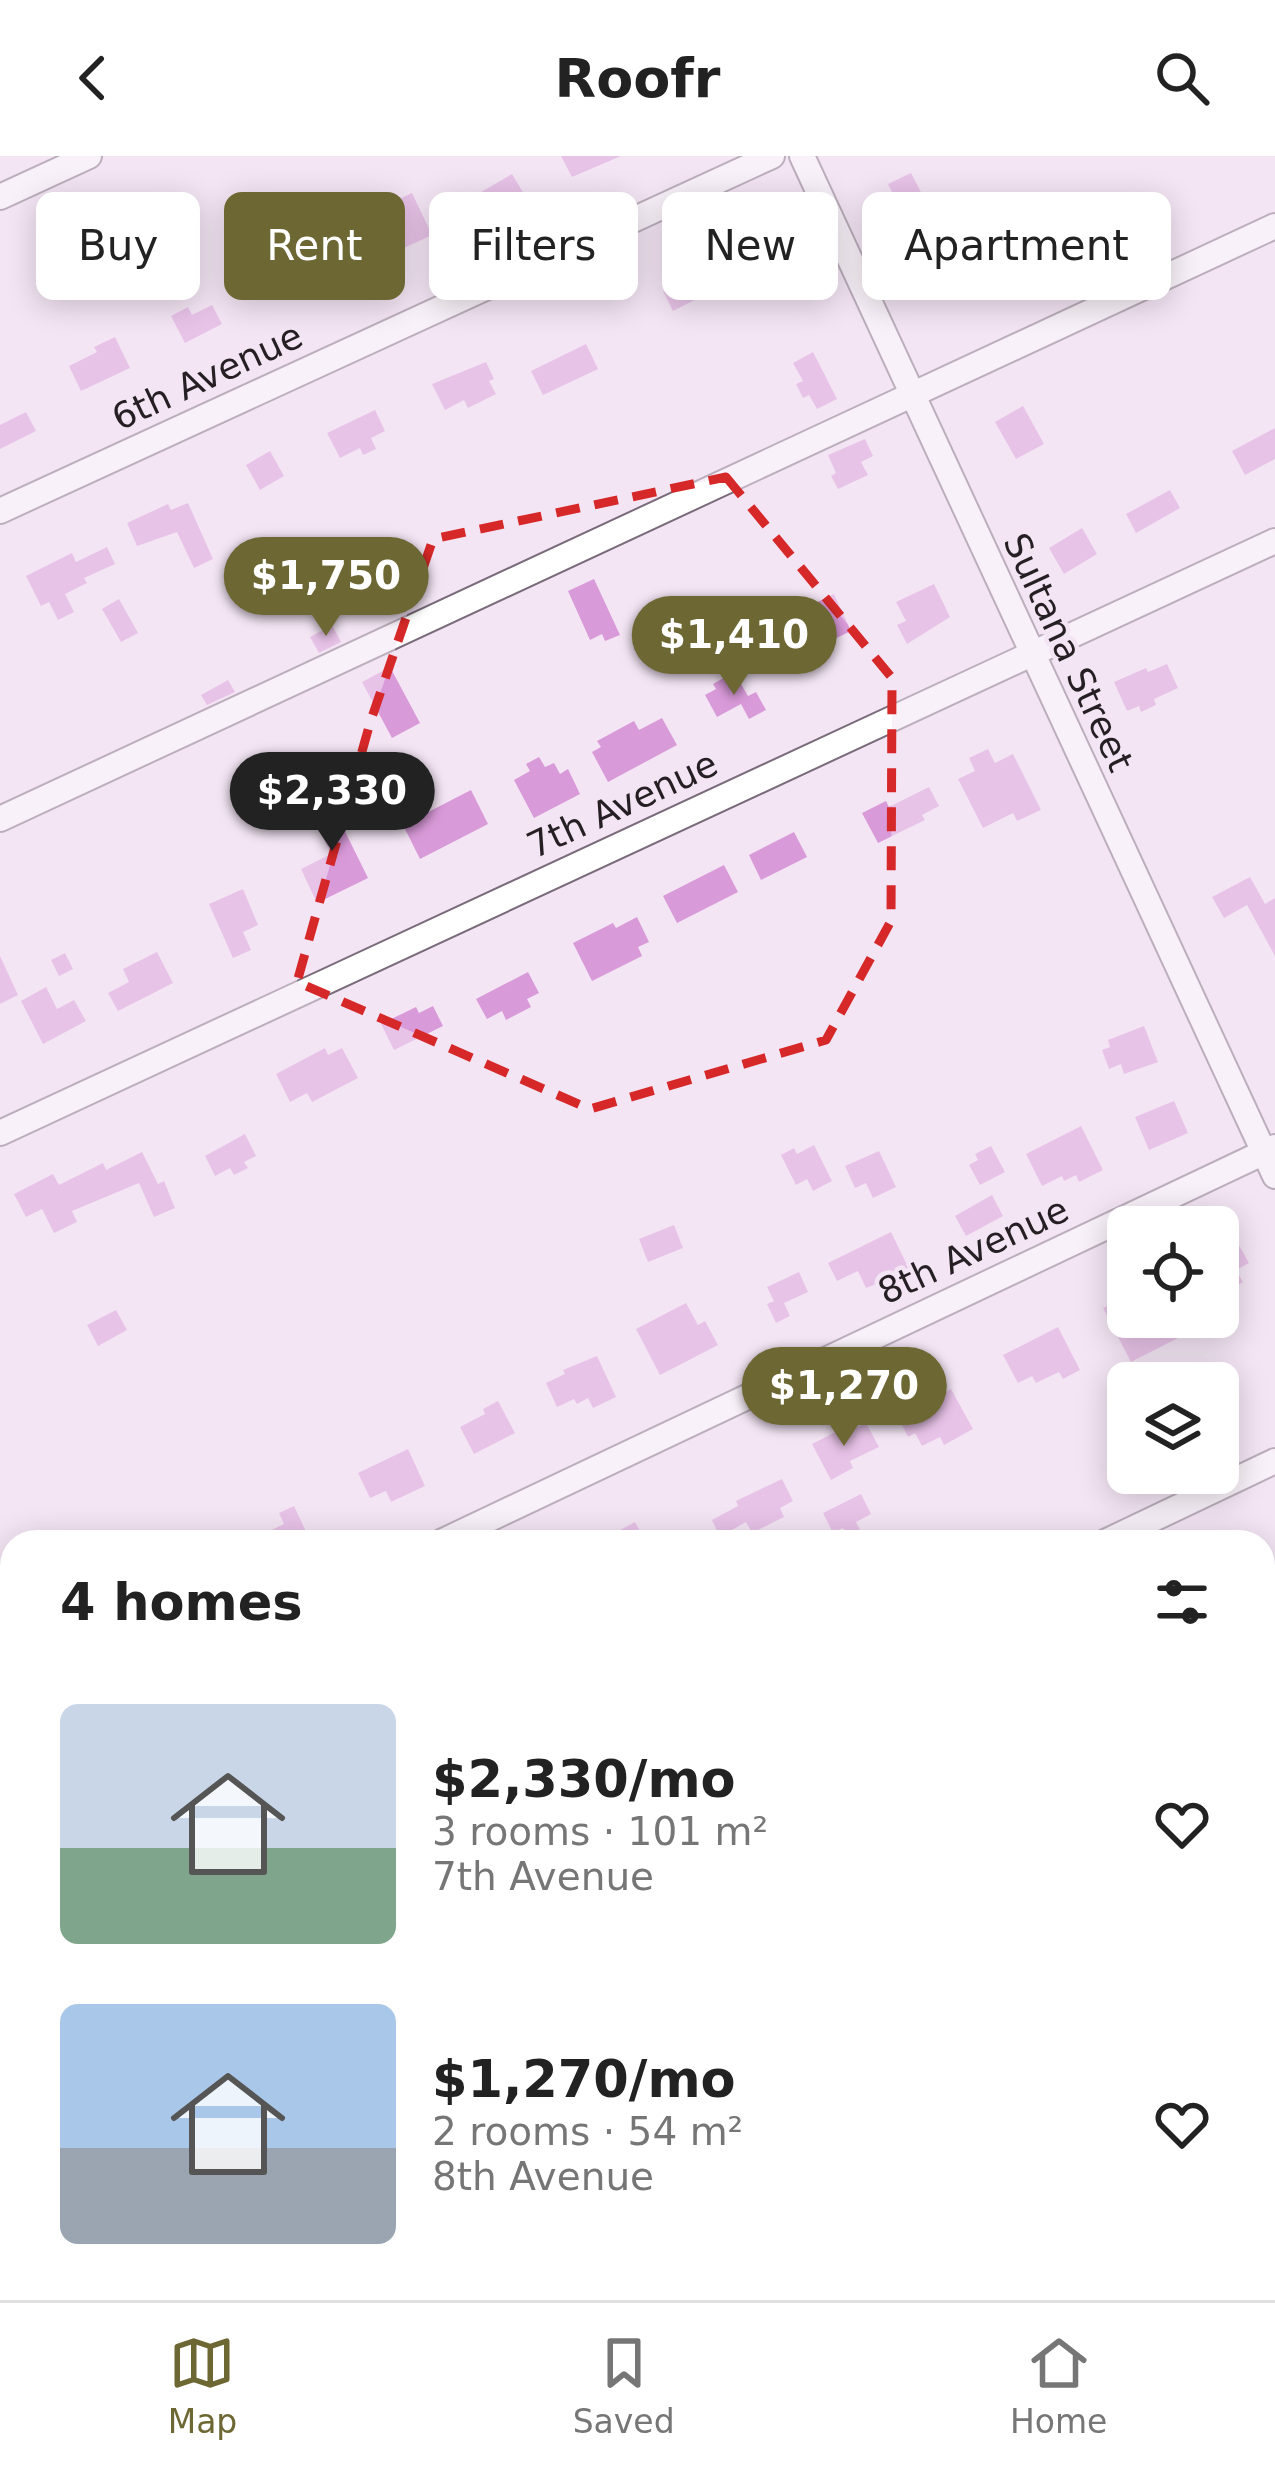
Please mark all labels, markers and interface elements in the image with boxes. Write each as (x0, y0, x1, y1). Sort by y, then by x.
icon: back (60, 45, 126, 111)
icon: search (1149, 45, 1215, 111)
text: Roofr (555, 47, 720, 110)
chip: Buy (36, 192, 200, 300)
chip: Rent (224, 192, 405, 300)
chip: Filters (429, 192, 638, 300)
chip: New (662, 192, 838, 300)
chip: Apartment (862, 192, 1171, 300)
street label: 6th Avenue (106, 315, 309, 438)
street label: Sultana Street (996, 527, 1142, 778)
pin: $1,750 (228, 537, 424, 639)
text: $1,750 (251, 553, 401, 598)
pin: $1,410 (636, 596, 832, 698)
text: $1,410 (659, 612, 809, 657)
street label: 7th Avenue (521, 743, 724, 866)
pin: $2,330 (234, 752, 430, 854)
text: $2,330 (257, 768, 407, 813)
street label: 8th Avenue (872, 1189, 1075, 1312)
map controls (1107, 1206, 1239, 1494)
button: locate (1107, 1206, 1239, 1338)
pin: $1,270 (746, 1347, 942, 1449)
button: layers (1107, 1362, 1239, 1494)
text: $1,270 (769, 1363, 919, 1408)
icon: filters (1149, 1569, 1215, 1635)
text: 4 homes (60, 1573, 303, 1632)
text: $2,330/mo (432, 1750, 736, 1809)
icon: home (156, 1752, 300, 1896)
icon: heart (1149, 1791, 1215, 1857)
text: 3 rooms · 101 m² (432, 1809, 768, 1854)
text: 7th Avenue (432, 1854, 654, 1899)
text: $1,270/mo (432, 2050, 736, 2109)
icon: home (156, 2052, 300, 2196)
icon: heart (1149, 2091, 1215, 2157)
text: 2 rooms · 54 m² (432, 2109, 743, 2154)
text: 8th Avenue (432, 2154, 654, 2199)
tab: Map (168, 2330, 237, 2441)
tab: Saved (573, 2330, 675, 2441)
tab: Home (1010, 2330, 1107, 2441)

